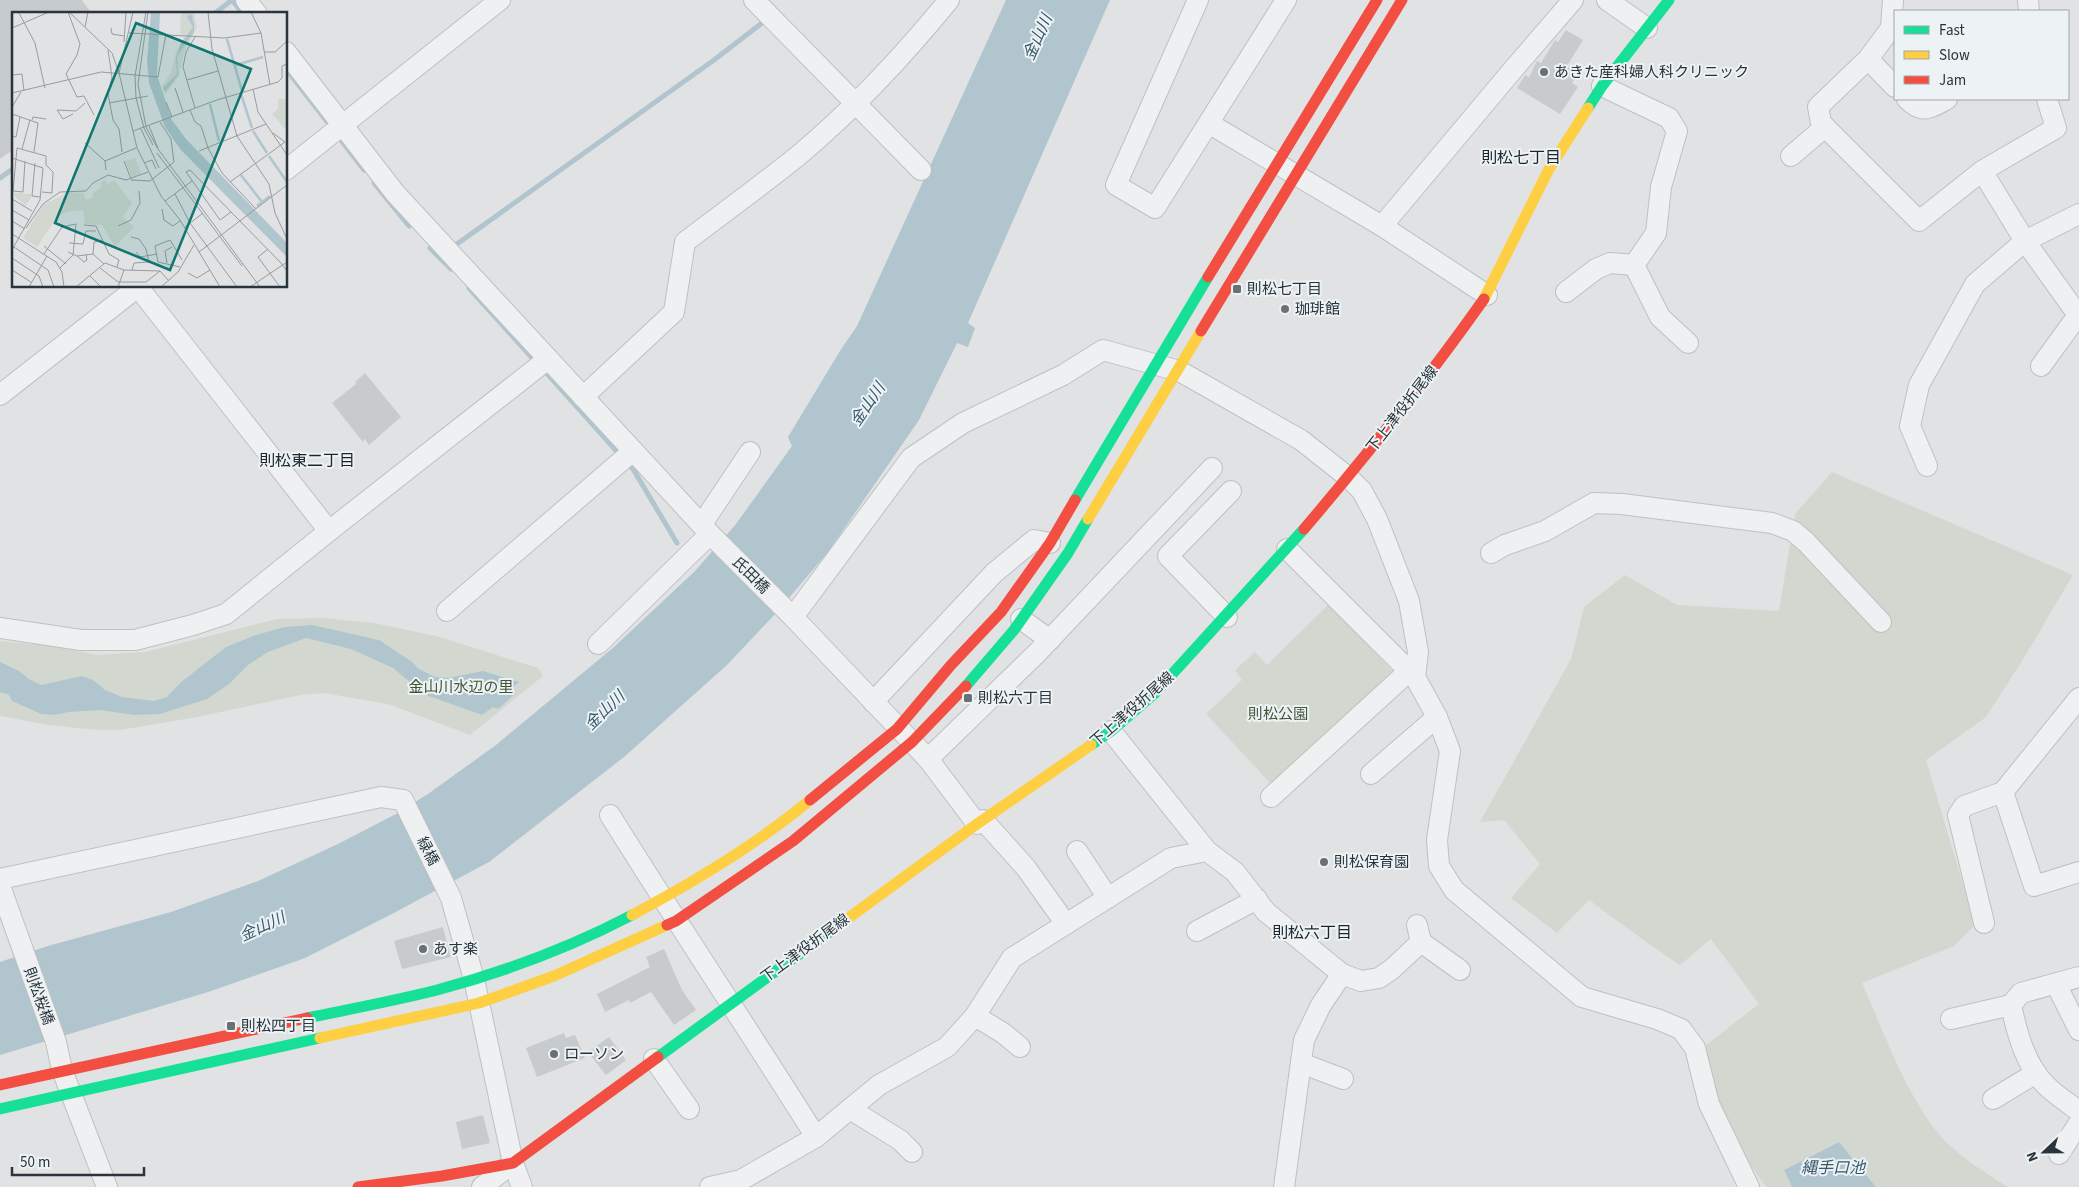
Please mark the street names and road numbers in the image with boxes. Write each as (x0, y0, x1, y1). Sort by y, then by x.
street label: 下上津役折尾線 (1362, 361, 1443, 457)
street label: 氏田橋 (727, 552, 774, 599)
street label: 下上津役折尾線 (1086, 667, 1179, 752)
street label: 緑橋 (411, 833, 444, 869)
street label: 下上津役折尾線 (757, 909, 854, 988)
street label: 則松桜橋 (18, 964, 59, 1028)

